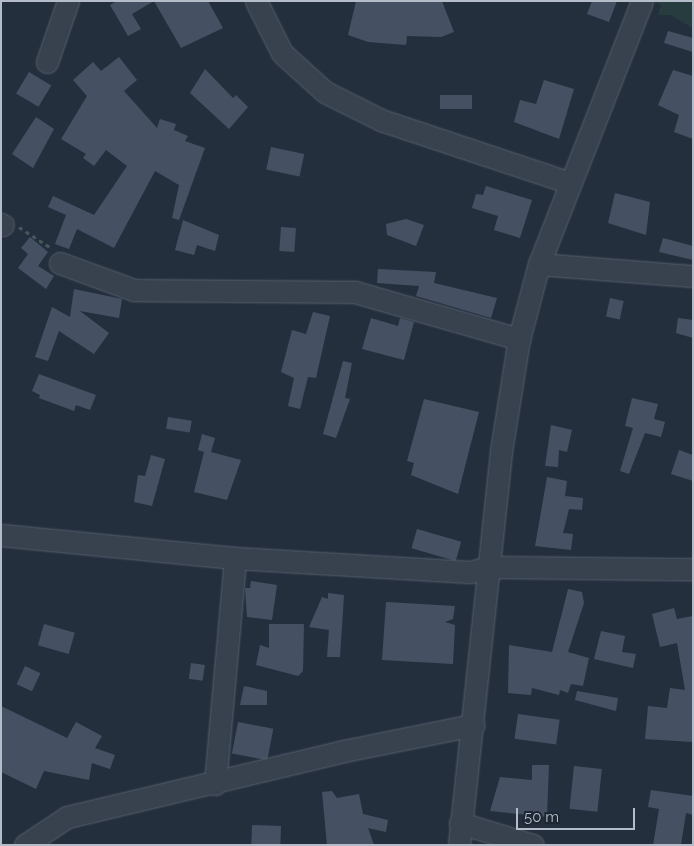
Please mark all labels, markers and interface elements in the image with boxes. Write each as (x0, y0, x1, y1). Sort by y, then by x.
scale bar (519, 798, 638, 830)
text: 50 m (524, 808, 559, 826)

